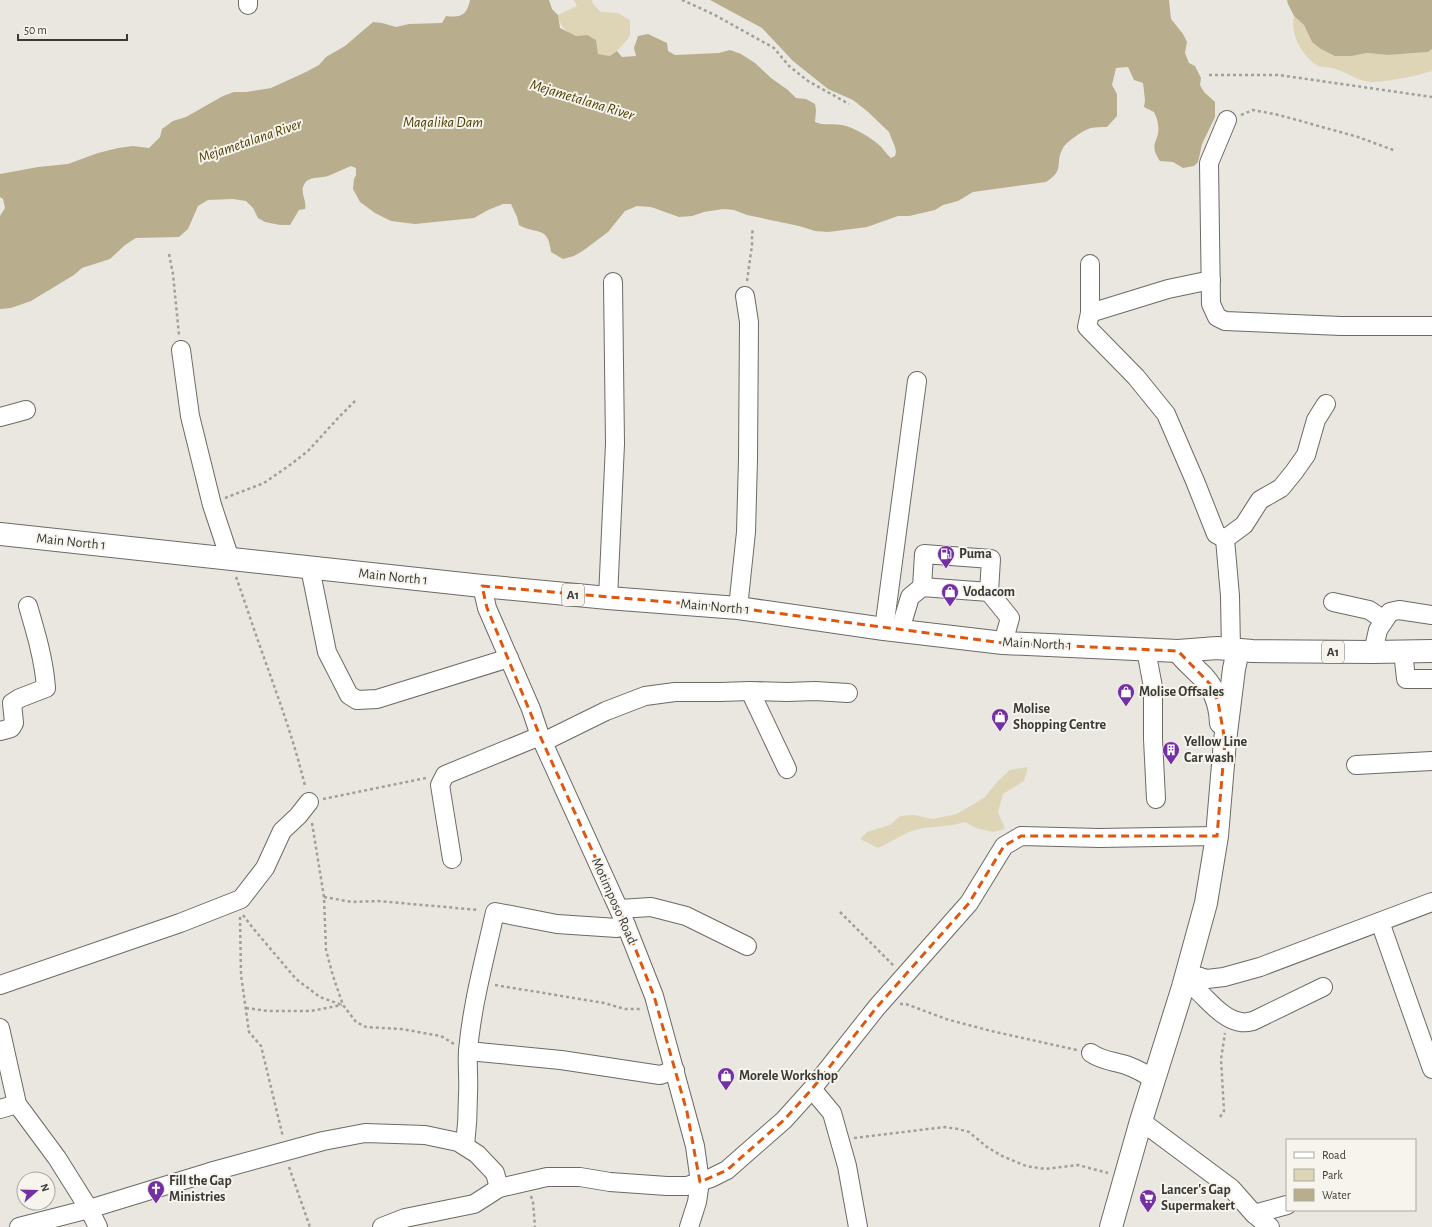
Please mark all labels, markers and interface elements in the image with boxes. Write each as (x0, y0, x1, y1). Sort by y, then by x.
scale bar (18, 16, 127, 42)
text: 50 m (24, 24, 47, 36)
water label: Mejametalana River (528, 77, 637, 123)
water label: Maqalika Dam (403, 115, 483, 130)
water label: Mejametalana River (196, 116, 305, 166)
street label: Main North 1 (36, 531, 106, 553)
fuel station icon: Puma (936, 544, 956, 569)
place label: Puma (959, 547, 992, 561)
street label: Main North 1 (358, 566, 428, 588)
shop icon: Vodacom (940, 582, 960, 607)
road number: A1 (562, 584, 584, 606)
place label: Vodacom (963, 585, 1015, 599)
street label: Main North 1 (680, 597, 750, 617)
street label: Main North 1 (1002, 635, 1072, 653)
road number: A1 (1322, 641, 1344, 663)
shop icon: Molise Offsales (1116, 682, 1136, 707)
place label: Molise Offsales (1139, 685, 1224, 699)
place label: Molise Shopping Centre (1013, 702, 1107, 732)
shop icon: Molise Shopping Centre (990, 707, 1010, 732)
place label: Yellow Line Car wash (1184, 735, 1248, 765)
building icon: Yellow Line Car wash (1161, 740, 1181, 765)
street label: Motimposo Road (589, 856, 639, 946)
shop icon: Morele Workshop (716, 1066, 736, 1091)
place label: Morele Workshop (739, 1069, 838, 1083)
legend (1286, 1139, 1416, 1211)
text: Road (1322, 1149, 1346, 1161)
text: Park (1322, 1169, 1343, 1181)
north arrow (16, 1171, 56, 1211)
place label: Fill the Gap Ministries (169, 1174, 232, 1204)
church icon: Fill the Gap Ministries (146, 1179, 166, 1204)
text: N (38, 1182, 51, 1193)
place label: Lancer's Gap Supermakert (1161, 1183, 1235, 1213)
supermarket icon: Lancer's Gap Supermakert (1138, 1188, 1158, 1213)
text: Water (1322, 1189, 1351, 1201)

